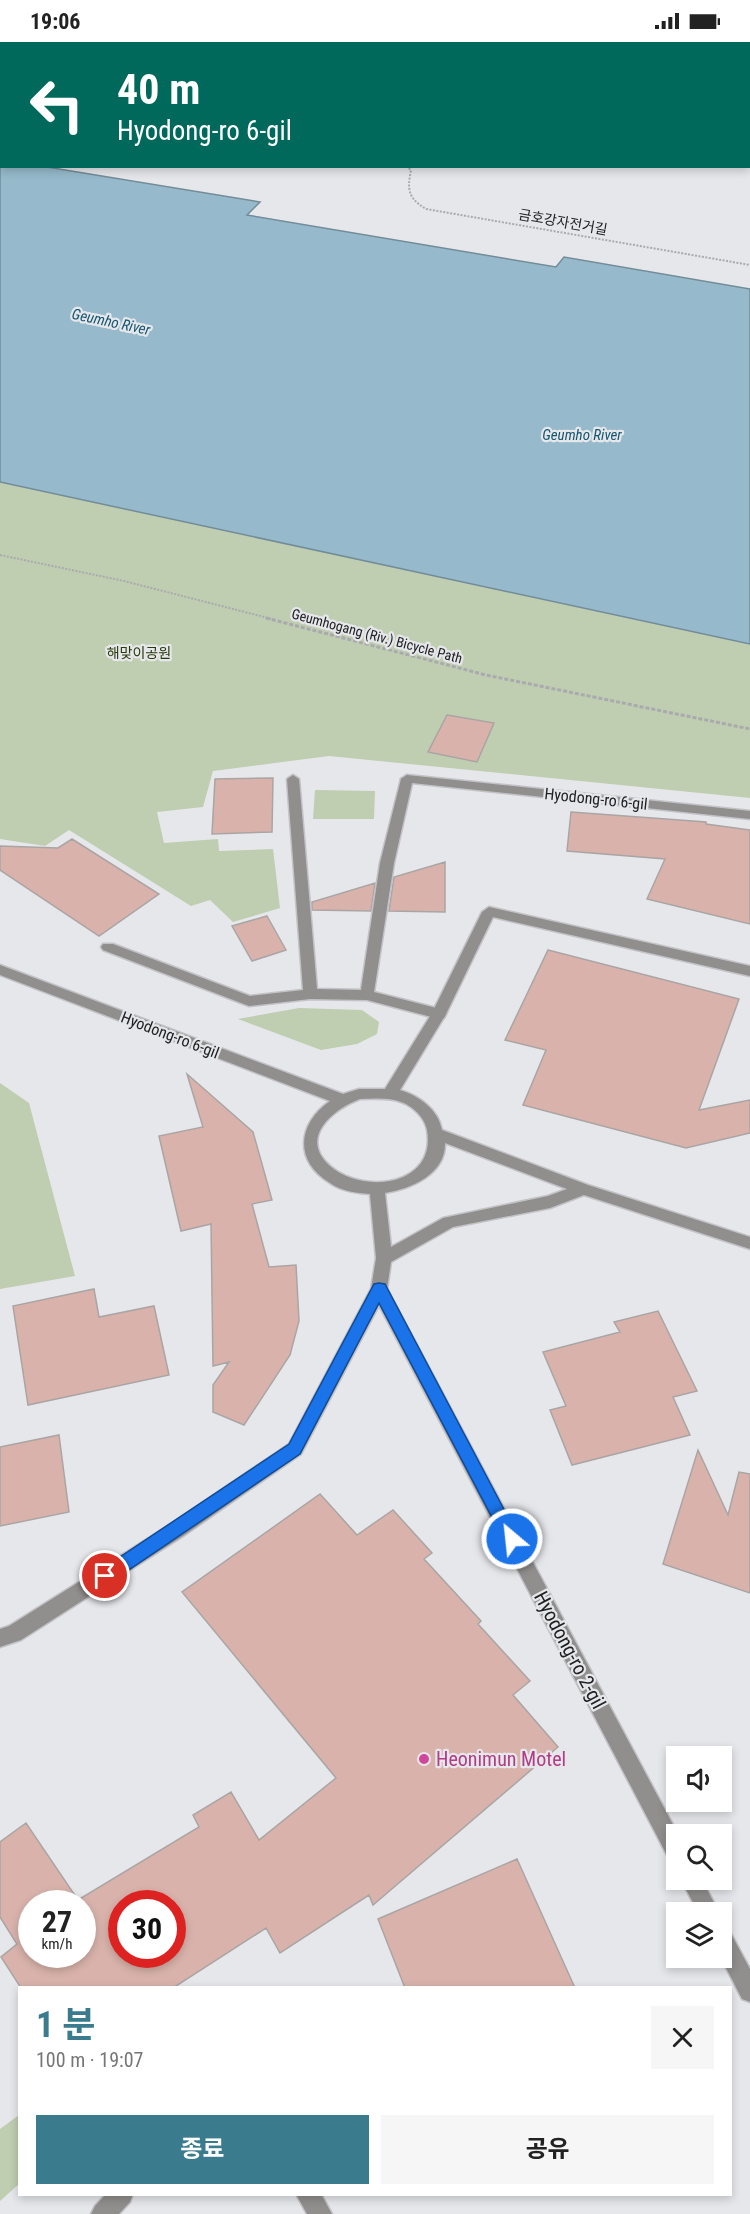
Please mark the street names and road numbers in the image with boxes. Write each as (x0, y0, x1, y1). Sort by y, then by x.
street label: 금호강자전거길 (517, 206, 609, 238)
street label: Geumhogang (Riv.) Bicycle Path (290, 606, 464, 667)
street label: Hyodong-ro 6-gil (543, 784, 649, 814)
street label: Hyodong-ro 6-gil (118, 1008, 222, 1062)
street label: Hyodong-ro 2-gil (529, 1587, 611, 1713)

